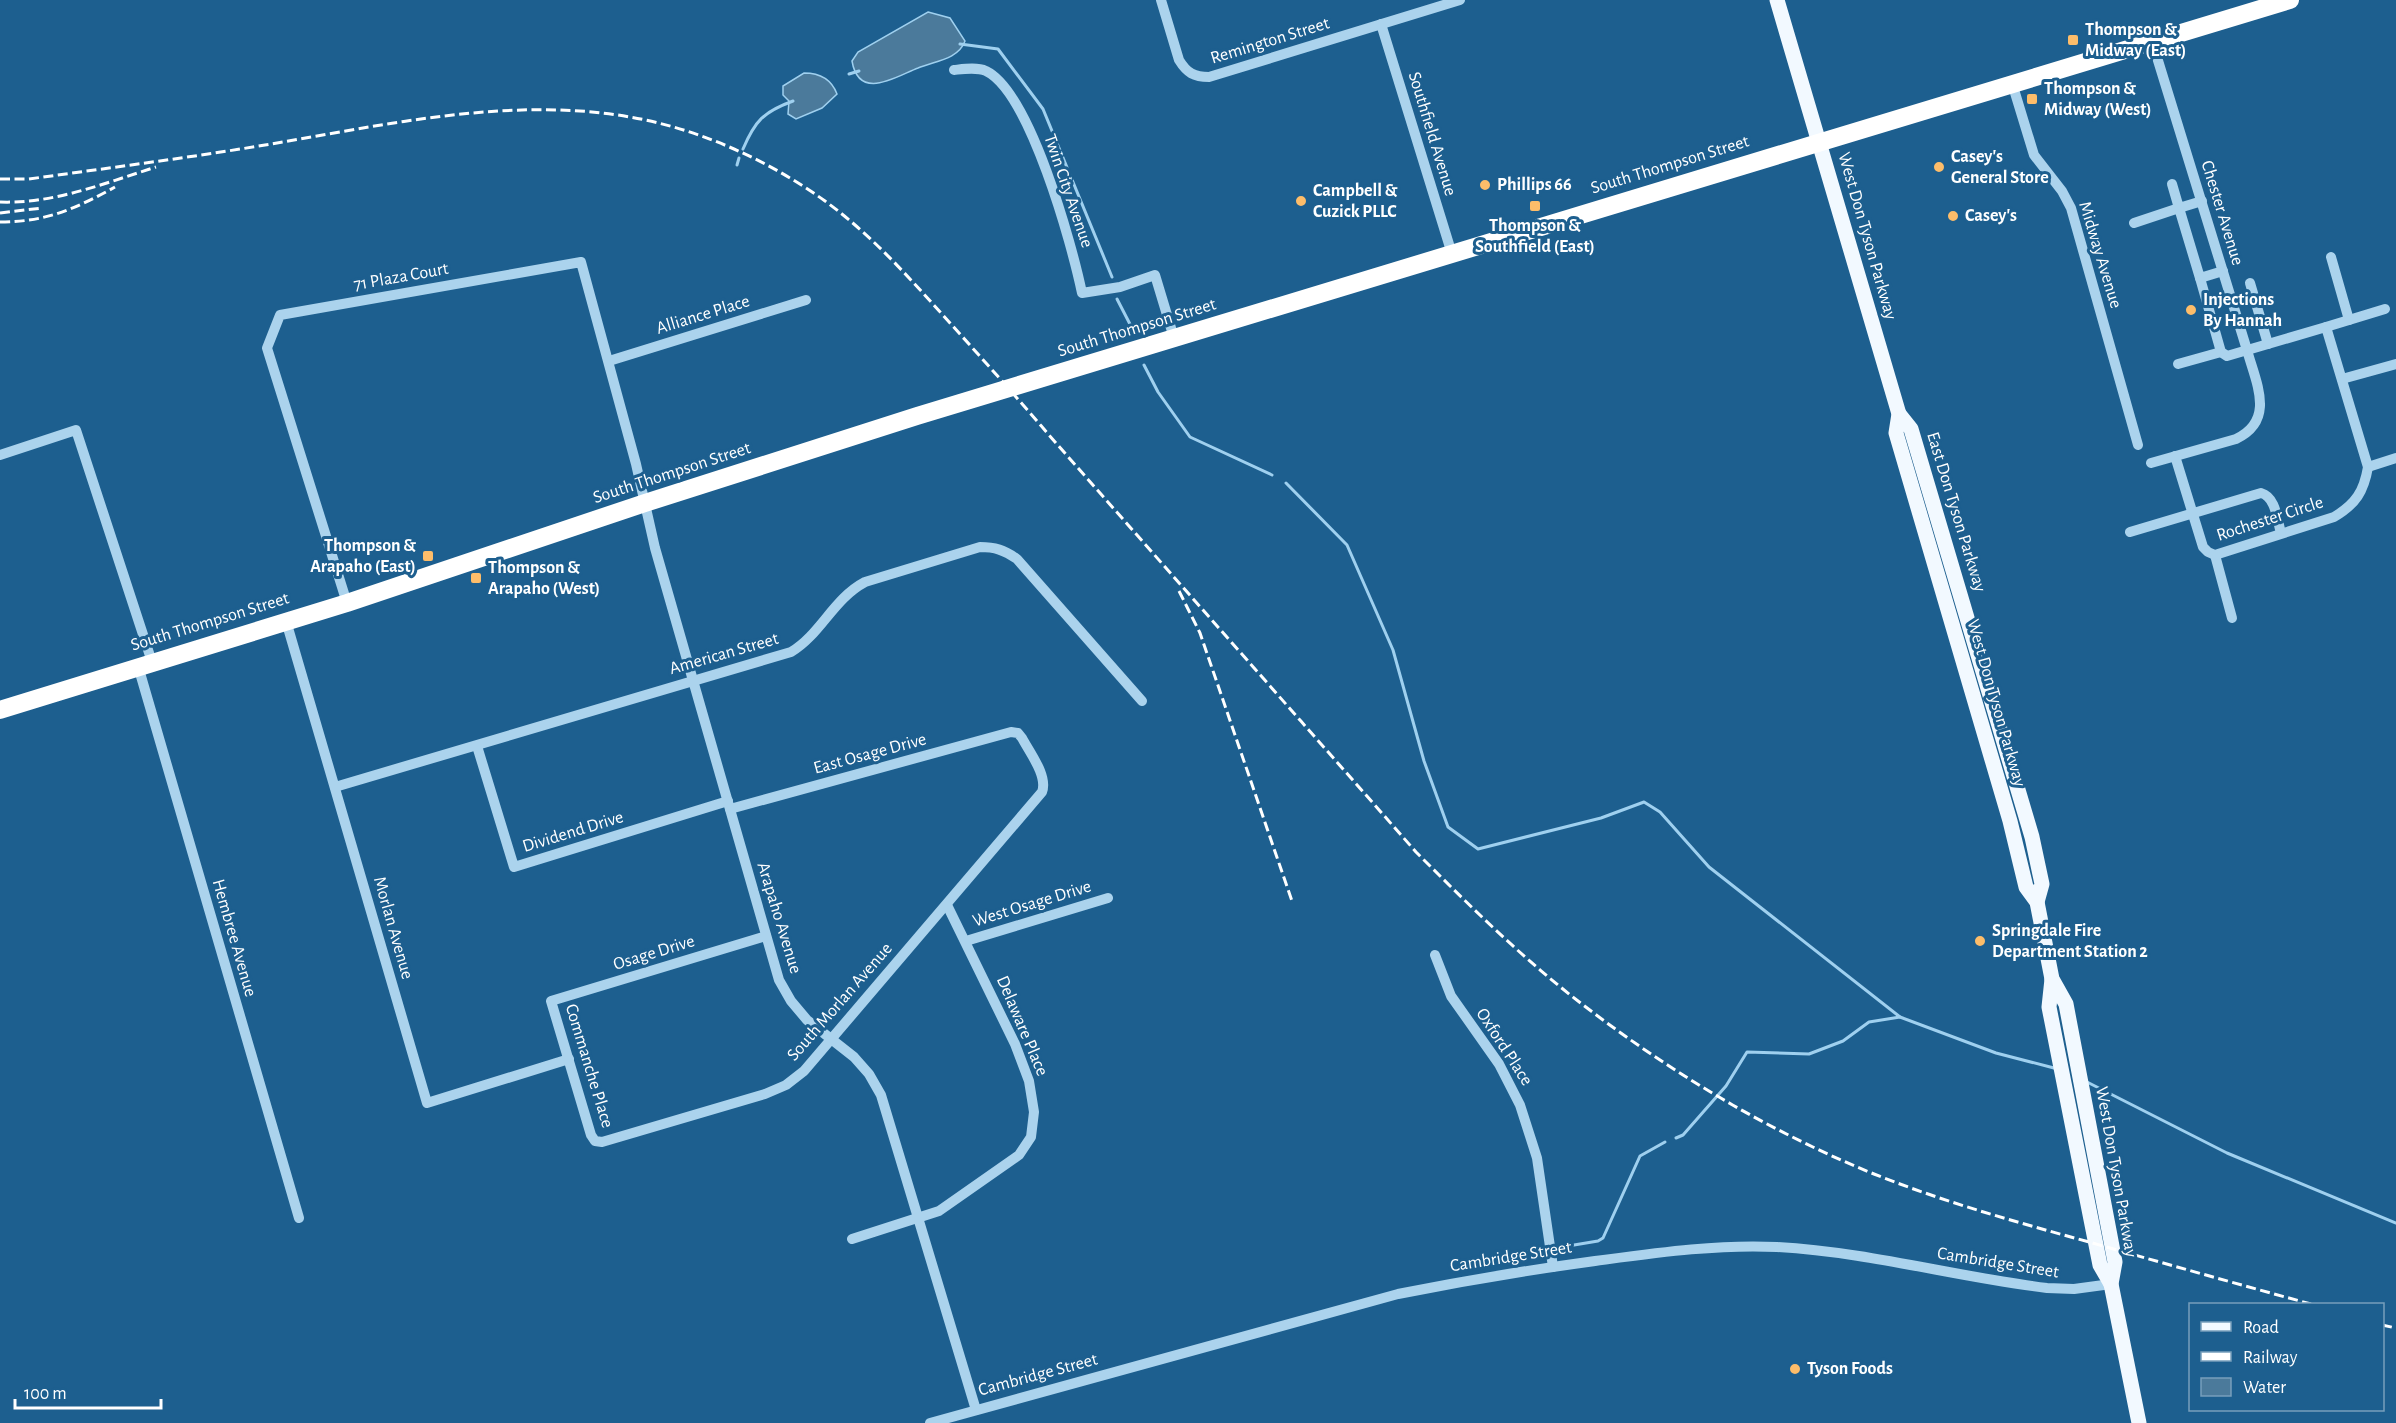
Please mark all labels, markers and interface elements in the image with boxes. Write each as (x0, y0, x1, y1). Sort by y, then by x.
street label: Remington Street (1208, 14, 1332, 68)
place label: Thompson & Midway (East) (2085, 21, 2186, 60)
marker: Thompson & Midway (East) (2066, 33, 2080, 47)
street label: Southfield Avenue (1405, 70, 1459, 198)
place label: Thompson & Midway (West) (2044, 80, 2152, 119)
marker: Thompson & Midway (West) (2025, 92, 2039, 106)
street label: Twin City Avenue (1040, 132, 1096, 250)
street label: South Thompson Street (1589, 132, 1751, 198)
place label: Casey's General Store (1951, 148, 2049, 187)
street label: West Don Tyson Parkway (1834, 150, 1900, 322)
street label: Chester Avenue (2197, 158, 2247, 268)
marker: Casey's General Store (1932, 160, 1946, 174)
place label: Phillips 66 (1497, 176, 1572, 194)
marker: Phillips 66 (1478, 178, 1492, 192)
place label: Campbell & Cuzick PLLC (1313, 182, 1398, 221)
marker: Campbell & Cuzick PLLC (1294, 194, 1308, 208)
marker: Thompson & Southfield (East) (1528, 199, 1542, 213)
street label: Midway Avenue (2075, 199, 2125, 311)
place label: Casey's (1965, 207, 2017, 225)
marker: Casey's (1946, 209, 1960, 223)
place label: Thompson & Southfield (East) (1475, 217, 1595, 256)
street label: 71 Plaza Court (352, 260, 450, 294)
place label: Injections By Hannah (2203, 291, 2282, 330)
street label: Alliance Place (654, 292, 752, 338)
street label: South Thompson Street (1056, 295, 1218, 361)
marker: Injections By Hannah (2184, 303, 2198, 317)
street label: East Don Tyson Parkway (1923, 430, 1989, 594)
street label: South Thompson Street (591, 439, 753, 507)
street label: Rochester Circle (2214, 493, 2326, 545)
place label: Thompson & Arapaho (East) (310, 537, 416, 576)
marker: Thompson & Arapaho (East) (421, 549, 435, 563)
place label: Thompson & Arapaho (West) (488, 559, 600, 598)
marker: Thompson & Arapaho (West) (469, 571, 483, 585)
street label: South Thompson Street (129, 589, 291, 655)
street label: West Don Tyson Parkway (1963, 617, 2029, 789)
street label: American Street (667, 630, 781, 678)
street label: East Osage Drive (812, 730, 928, 778)
street label: Dividend Drive (520, 808, 626, 856)
street label: Arapaho Avenue (754, 860, 804, 976)
street label: Morlan Avenue (370, 875, 416, 981)
street label: Hembree Avenue (209, 877, 259, 999)
street label: West Osage Drive (971, 877, 1093, 931)
place label: Springdale Fire Department Station 2 (1992, 922, 2148, 961)
street label: Osage Drive (611, 932, 697, 974)
marker: Springdale Fire Department Station 2 (1973, 934, 1987, 948)
street label: South Morlan Avenue (784, 940, 896, 1064)
street label: Delaware Place (993, 973, 1051, 1079)
street label: Commanche Place (562, 1002, 616, 1130)
street label: Oxford Place (1472, 1005, 1536, 1089)
street label: West Don Tyson Parkway (2092, 1085, 2140, 1259)
street label: Cambridge Street (1449, 1238, 1573, 1276)
street label: Cambridge Street (1936, 1244, 2060, 1282)
legend (2189, 1303, 2384, 1411)
text: Road (2243, 1319, 2279, 1337)
text: Railway (2243, 1349, 2298, 1367)
street label: Cambridge Street (976, 1350, 1100, 1400)
place label: Tyson Foods (1807, 1360, 1893, 1378)
marker: Tyson Foods (1788, 1362, 1802, 1376)
scale bar (15, 1372, 160, 1410)
text: Water (2243, 1379, 2286, 1397)
text: 100 m (24, 1385, 67, 1403)

